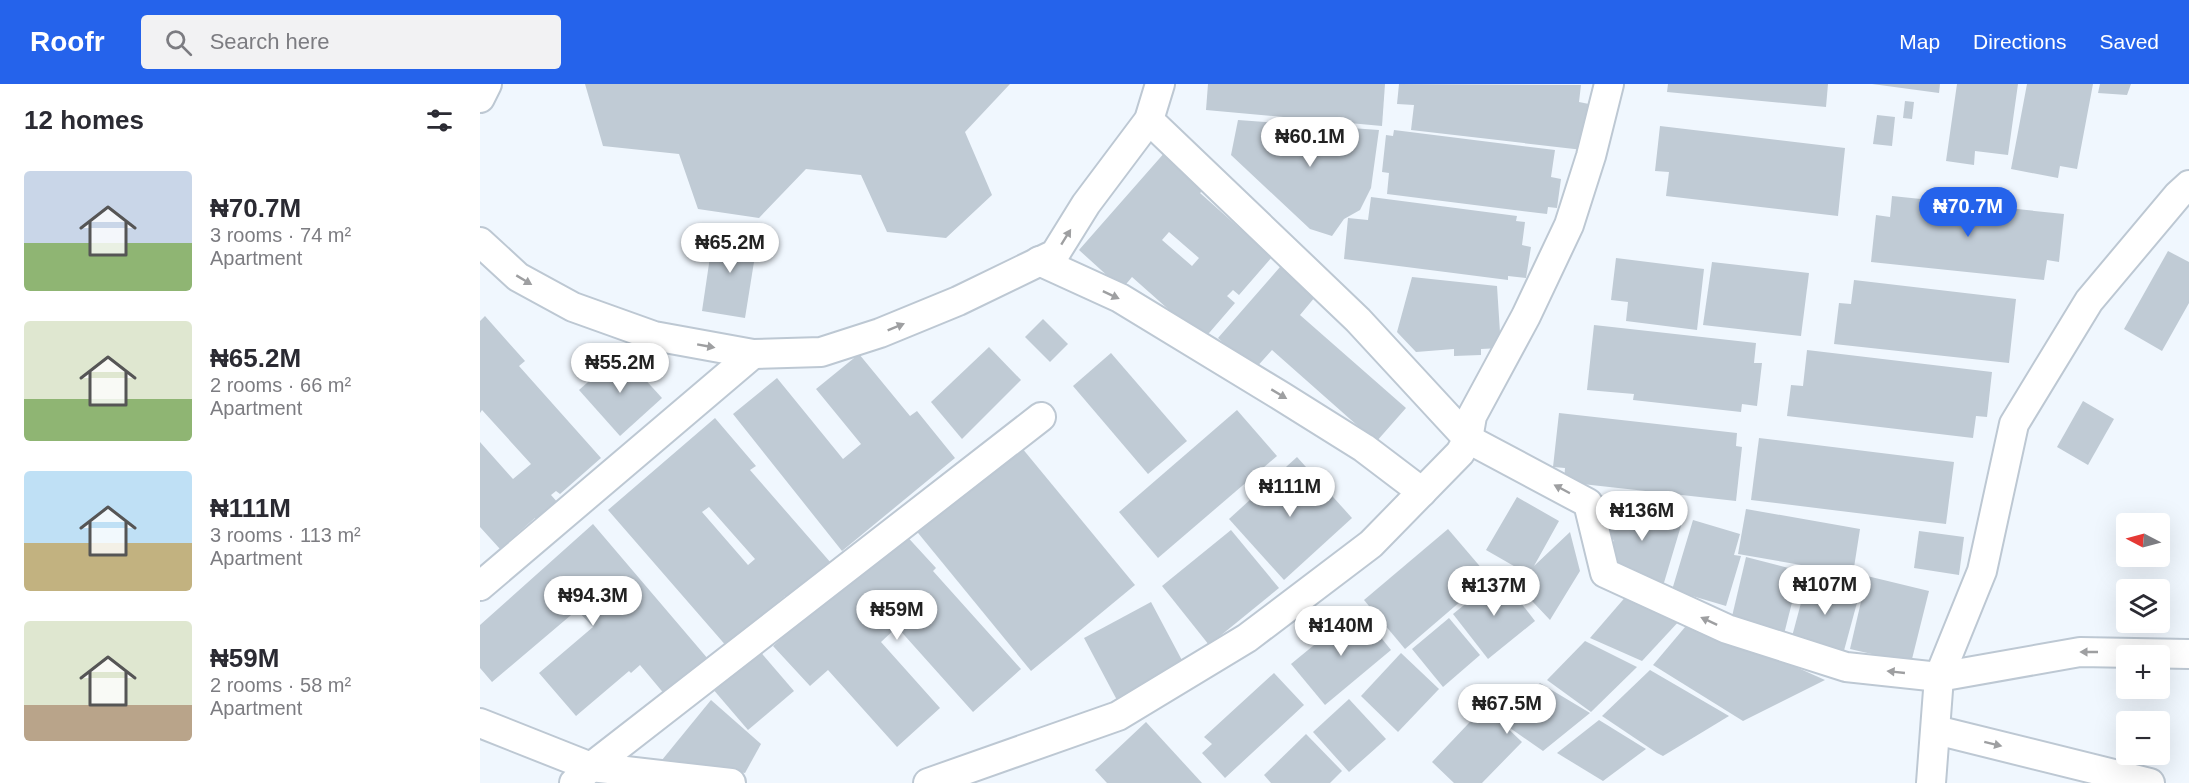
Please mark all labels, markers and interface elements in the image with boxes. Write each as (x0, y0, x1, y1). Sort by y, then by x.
search box (141, 15, 561, 69)
text: Roofr (30, 26, 105, 57)
icon: search (162, 26, 195, 59)
text: Search here (210, 29, 330, 54)
text: Map (1899, 30, 1940, 53)
text: Directions (1973, 30, 2066, 53)
text: Saved (2099, 30, 2159, 53)
icon: filters (423, 104, 456, 137)
text: 12 homes (24, 105, 144, 135)
pin: ₦60.1M (1261, 117, 1359, 168)
text: ₦60.1M (1275, 125, 1345, 147)
pin: ₦70.7M (1919, 187, 2017, 238)
text: ₦70.7M (210, 193, 301, 223)
icon: home (72, 195, 144, 267)
text: ₦70.7M (1933, 195, 2003, 217)
pin: ₦65.2M (681, 223, 779, 274)
text: 3 rooms · 74 m² (210, 224, 351, 246)
one-way arrow (1060, 229, 1071, 245)
text: ₦65.2M (695, 231, 765, 253)
text: Apartment (210, 247, 302, 269)
one-way arrow (516, 275, 533, 285)
one-way arrow (1103, 290, 1120, 299)
one-way arrow (887, 322, 905, 331)
one-way arrow (697, 342, 716, 351)
text: ₦65.2M (210, 343, 301, 373)
pin: ₦55.2M (571, 343, 669, 394)
icon: home (72, 345, 144, 417)
text: ₦55.2M (585, 351, 655, 373)
text: 2 rooms · 66 m² (210, 374, 351, 396)
one-way arrow (1271, 389, 1287, 400)
text: Apartment (210, 397, 302, 419)
pin: ₦111M (1248, 467, 1332, 518)
text: ₦111M (1259, 475, 1321, 497)
one-way arrow (1554, 484, 1571, 494)
pin: ₦136M (1600, 491, 1684, 542)
text: ₦111M (210, 493, 291, 523)
icon: home (72, 495, 144, 567)
text: ₦136M (1610, 499, 1674, 521)
north arrow (2116, 513, 2170, 567)
map controls (2116, 513, 2170, 765)
text: 3 rooms · 113 m² (210, 524, 361, 546)
text: Apartment (210, 547, 302, 569)
pin: ₦107M (1783, 565, 1867, 616)
pin: ₦137M (1452, 566, 1536, 617)
text: ₦107M (1793, 573, 1857, 595)
text: ₦137M (1462, 574, 1526, 596)
pin: ₦94.3M (544, 576, 642, 627)
button: layers (2116, 579, 2170, 633)
text: ₦94.3M (558, 584, 628, 606)
pin: ₦59M (861, 590, 933, 641)
text: ₦59M (870, 598, 924, 620)
pin: ₦140M (1299, 606, 1383, 657)
text: ₦140M (1309, 614, 1373, 636)
one-way arrow (1700, 616, 1717, 625)
text: ₦59M (210, 643, 279, 673)
icon: home (72, 645, 144, 717)
button: + (2116, 645, 2170, 699)
one-way arrow (2079, 647, 2098, 657)
one-way arrow (1886, 667, 1905, 677)
text: 2 rooms · 58 m² (210, 674, 351, 696)
pin: ₦67.5M (1458, 684, 1556, 735)
text: ₦67.5M (1472, 692, 1542, 714)
text: Apartment (210, 697, 302, 719)
button: − (2116, 711, 2170, 765)
one-way arrow (1984, 740, 2002, 750)

